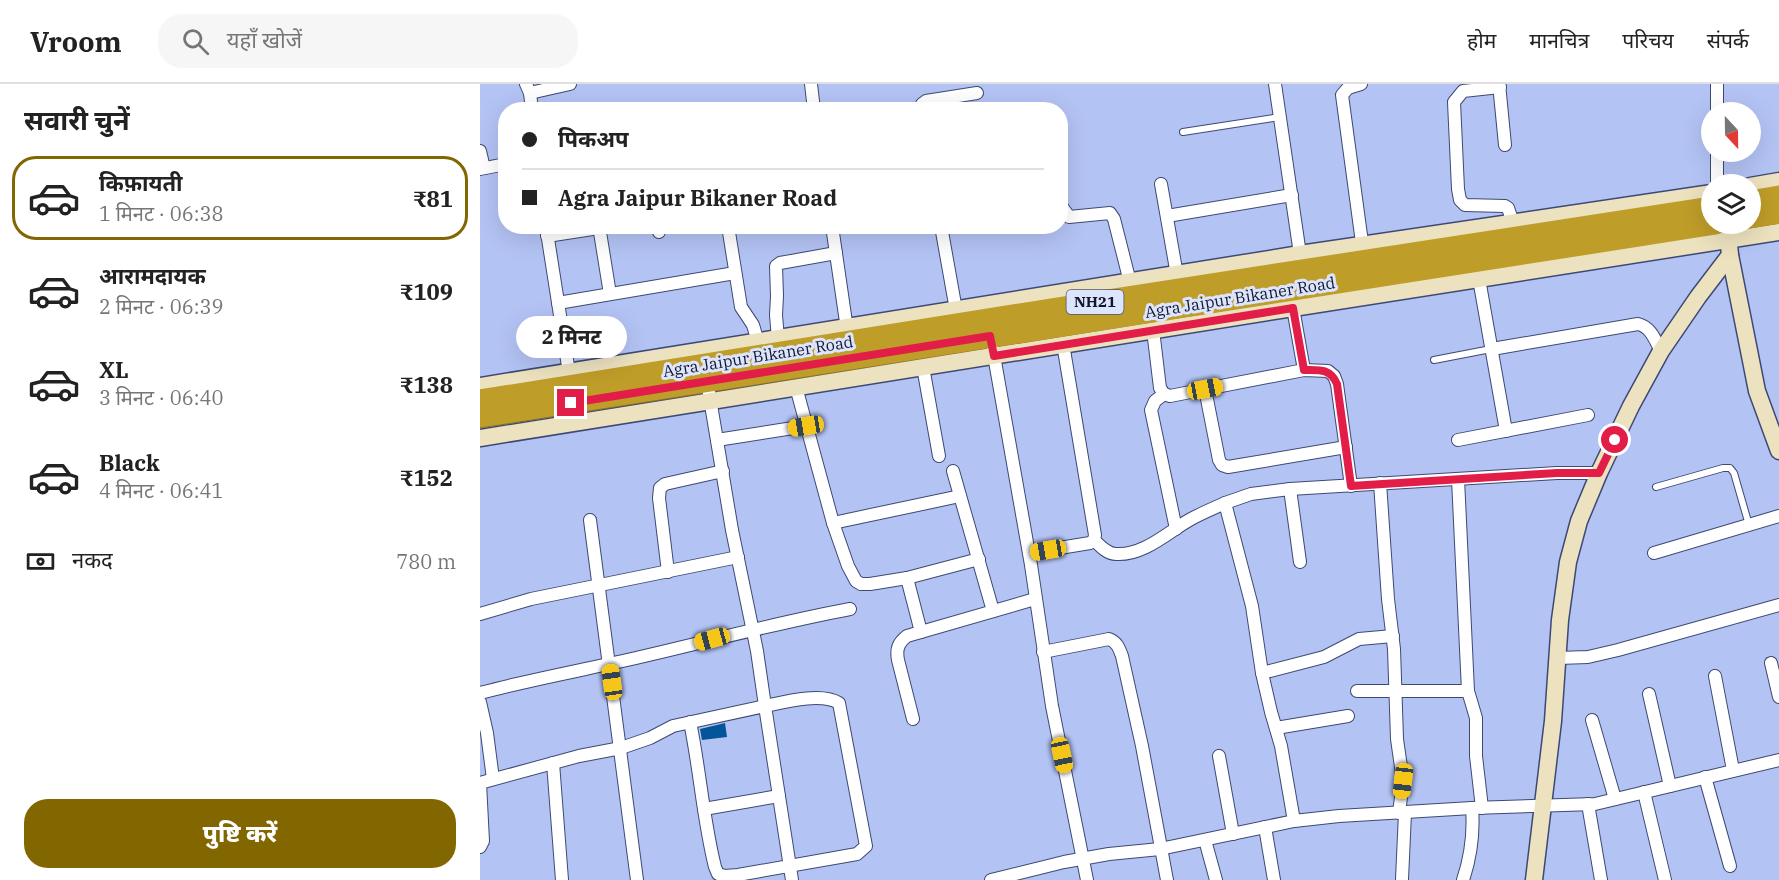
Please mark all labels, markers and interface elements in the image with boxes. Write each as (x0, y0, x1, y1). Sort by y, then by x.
search box (158, 14, 578, 68)
text: Vroom (30, 23, 122, 60)
icon: search (179, 25, 212, 58)
text: यहाँ खोजें (227, 25, 302, 54)
text: होम (1467, 26, 1496, 54)
text: मानचित्र (1529, 26, 1589, 54)
text: परिचय (1622, 26, 1674, 54)
text: संपर्क (1707, 26, 1749, 54)
text: सवारी चुनें (24, 102, 130, 137)
north arrow (1701, 102, 1761, 162)
map controls (1701, 102, 1761, 234)
text: पिकअप (558, 124, 629, 153)
text: किफ़ायती (99, 168, 183, 197)
icon: car (27, 171, 81, 225)
button: layers (1701, 174, 1761, 234)
text: Agra Jaipur Bikaner Road (558, 183, 837, 212)
text: ₹81 (412, 184, 453, 213)
text: 1 मिनट · 06:38 (99, 200, 223, 227)
text: आरामदायक (99, 261, 206, 290)
icon: car (27, 264, 81, 318)
street label: Agra Jaipur Bikaner Road (1143, 272, 1337, 322)
text: ₹109 (399, 277, 453, 306)
road number: NH21 (1066, 290, 1124, 314)
text: 2 मिनट · 06:39 (99, 293, 223, 320)
callout: 2 मिनट (516, 316, 626, 358)
text: 2 मिनट (542, 323, 601, 350)
street label: Agra Jaipur Bikaner Road (661, 331, 855, 381)
text: XL (99, 355, 129, 384)
icon: car (27, 357, 81, 411)
text: ₹138 (399, 370, 453, 399)
car (1186, 377, 1224, 401)
text: 3 मिनट · 06:40 (99, 384, 223, 411)
route end (557, 389, 584, 416)
car (787, 414, 825, 438)
route start (1601, 426, 1628, 453)
text: Black (99, 448, 160, 477)
icon: car (27, 450, 81, 504)
text: ₹152 (399, 463, 453, 492)
text: 4 मिनट · 06:41 (99, 477, 223, 504)
car (1029, 538, 1067, 562)
icon: cash (24, 545, 57, 578)
text: नकद (72, 545, 113, 574)
text: 780 m (396, 548, 456, 575)
car (692, 626, 732, 652)
car (601, 663, 623, 701)
car (1049, 736, 1075, 774)
car (1392, 762, 1414, 800)
button: पुष्टि करें (24, 799, 456, 868)

